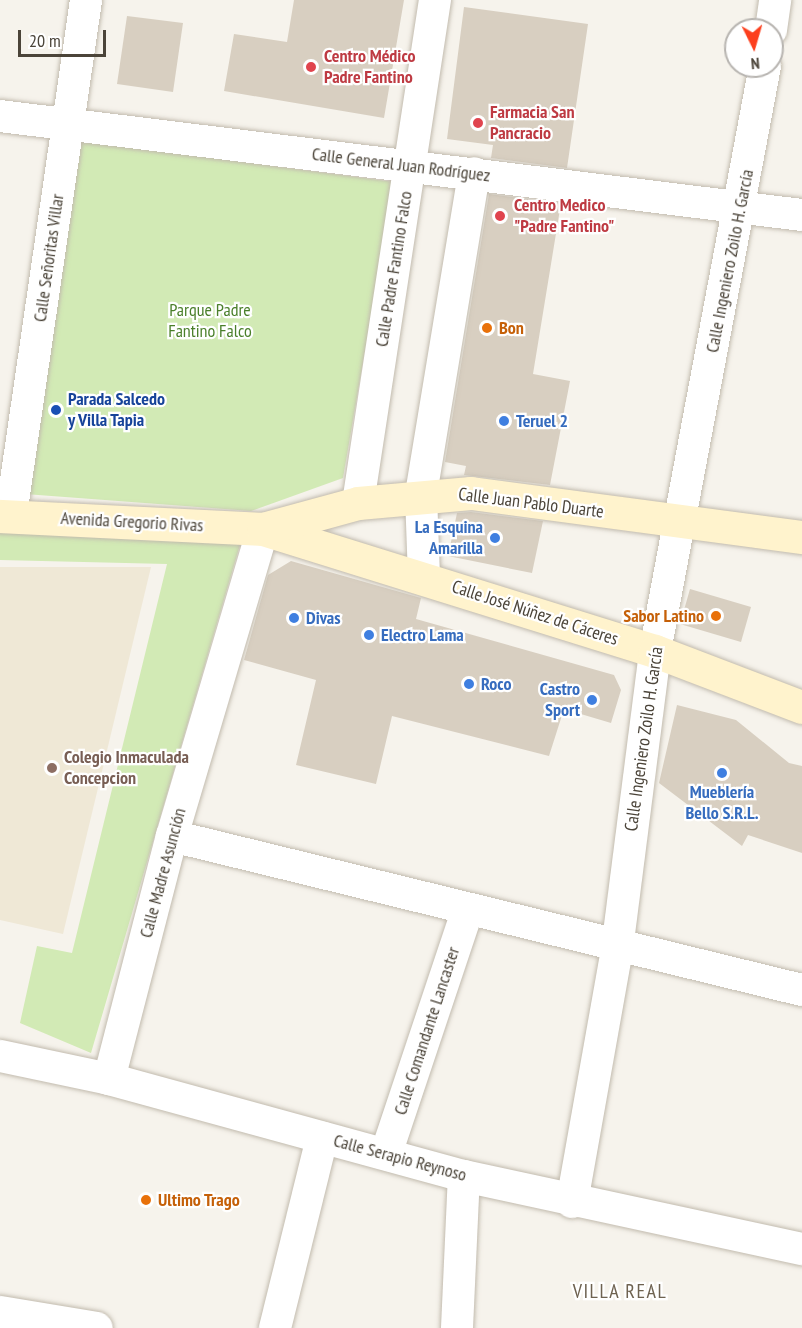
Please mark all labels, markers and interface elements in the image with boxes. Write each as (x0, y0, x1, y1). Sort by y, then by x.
scale bar (21, 18, 110, 56)
north arrow (724, 18, 784, 78)
text: 20 m (29, 29, 61, 52)
place label: Centro Médico Padre Fantino (324, 46, 415, 88)
text: N (750, 54, 761, 74)
marker: Centro Médico Padre Fantino (302, 58, 320, 76)
place label: Farmacia San Pancracio (490, 102, 575, 144)
marker: Farmacia San Pancracio (471, 116, 485, 130)
street label: Calle General Juan Rodríguez (311, 143, 491, 187)
street label: Calle Ingeniero Zoilo H. García (701, 167, 759, 355)
street label: Calle Padre Fantino Falco (371, 190, 417, 348)
street label: Calle Señoritas Villar (29, 192, 69, 324)
place label: Centro Medico "Padre Fantino" (514, 195, 614, 238)
marker: Centro Medico "Padre Fantino" (491, 207, 509, 225)
park label: Parque Padre Fantino Falco (168, 300, 252, 342)
place label: Bon (499, 317, 524, 339)
marker: Bon (480, 321, 494, 335)
place label: Parada Salcedo y Villa Tapia (68, 389, 165, 432)
marker: Parada Salcedo y Villa Tapia (49, 403, 63, 417)
place label: Teruel 2 (516, 410, 568, 432)
marker: Teruel 2 (497, 414, 511, 428)
street label: Calle Juan Pablo Duarte (457, 483, 605, 523)
street label: Avenida Gregorio Rivas (60, 507, 204, 537)
place label: La Esquina Amarilla (415, 517, 483, 560)
marker: La Esquina Amarilla (488, 531, 502, 545)
street label: Calle José Núñez de Cáceres (449, 576, 621, 650)
place label: Sabor Latino (623, 605, 704, 627)
place label: Divas (306, 607, 341, 629)
marker: Sabor Latino (709, 609, 723, 623)
marker: Divas (287, 611, 301, 625)
place label: Electro Lama (381, 624, 464, 646)
marker: Electro Lama (362, 628, 376, 642)
street label: Calle Ingeniero Zoilo H. García (620, 645, 668, 833)
place label: Roco (481, 673, 511, 695)
marker: Roco (462, 677, 476, 691)
place label: Castro Sport (540, 679, 580, 722)
marker: Castro Sport (585, 693, 599, 707)
place label: Colegio Inmaculada Concepcion (64, 747, 189, 789)
marker: Colegio Inmaculada Concepcion (45, 761, 59, 775)
marker: Mueblería Bello S.R.L. (715, 766, 729, 780)
place label: Mueblería Bello S.R.L. (685, 782, 759, 824)
street label: Calle Madre Asunción (135, 806, 191, 940)
street label: Calle Comandante Lancaster (390, 944, 464, 1118)
street label: Calle Serapio Reynoso (331, 1130, 469, 1186)
place label: Ultimo Trago (158, 1189, 240, 1211)
marker: Ultimo Trago (139, 1193, 153, 1207)
district label: VILLA REAL (572, 1279, 668, 1303)

